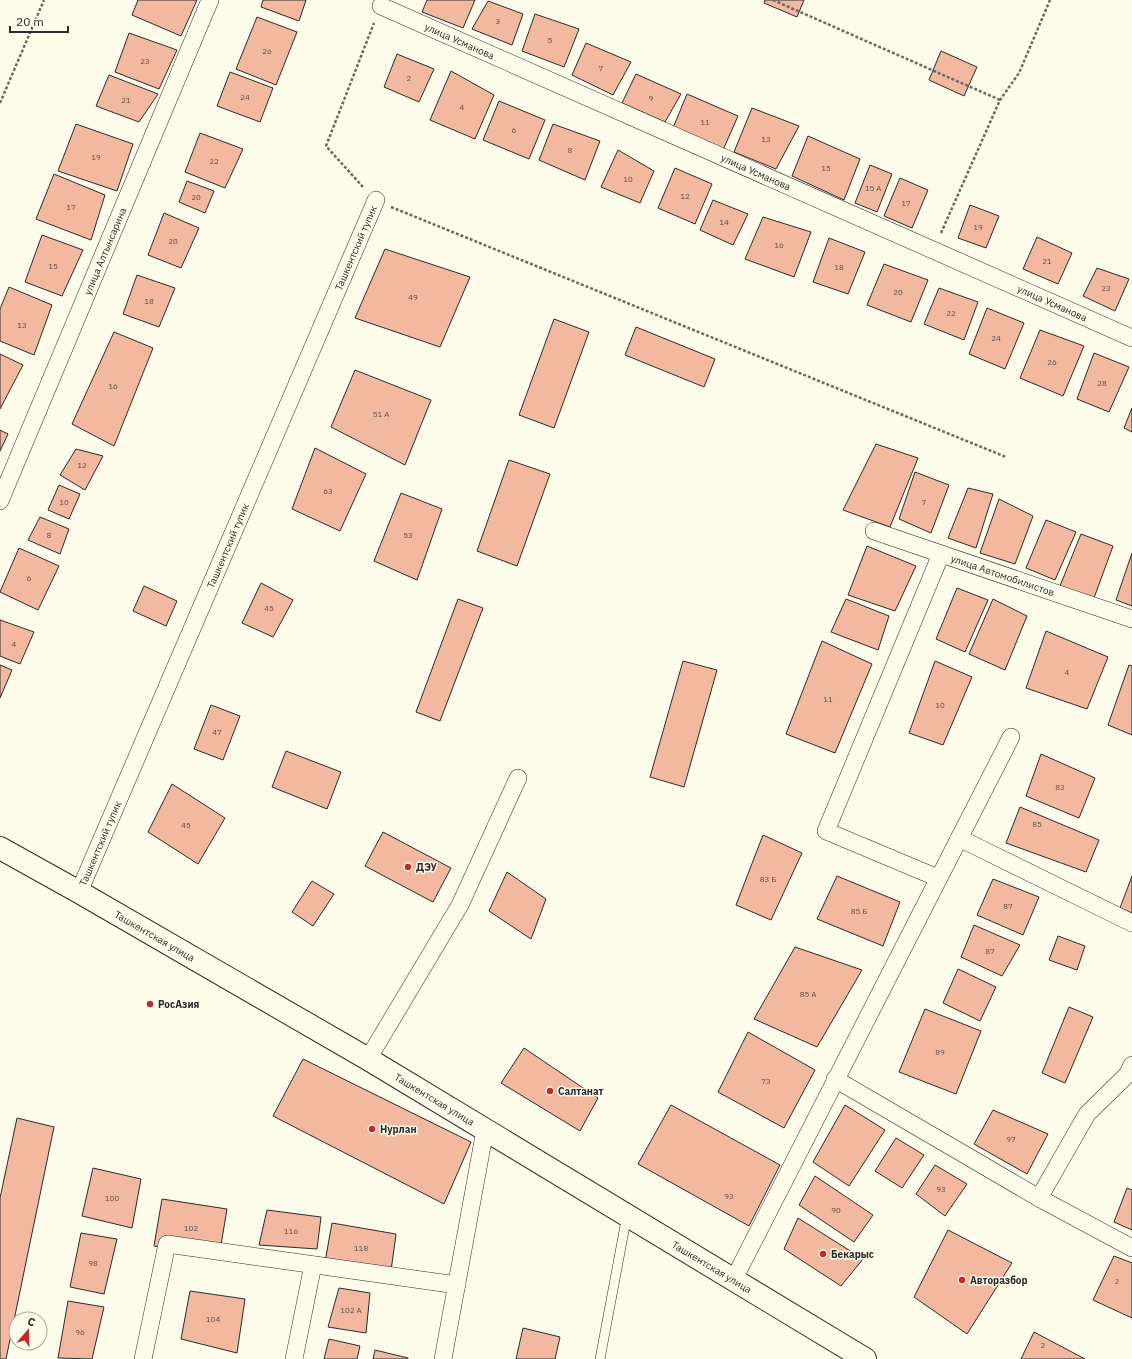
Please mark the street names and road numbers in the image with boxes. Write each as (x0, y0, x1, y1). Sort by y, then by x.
street label: улица Усманова (423, 20, 497, 63)
street label: улица Усманова (719, 151, 793, 194)
street label: Ташкентский тупик (332, 203, 380, 293)
street label: улица Алтынсарина (81, 205, 130, 297)
street label: улица Усманова (1015, 282, 1090, 325)
street label: Ташкентский тупик (204, 501, 252, 590)
street label: улица Автомобилистов (949, 552, 1056, 599)
street label: Ташкентский тупик (76, 799, 125, 888)
street label: Ташкентская улица (112, 908, 198, 965)
street label: Ташкентская улица (392, 1071, 477, 1129)
street label: Ташкентская улица (669, 1238, 755, 1296)

